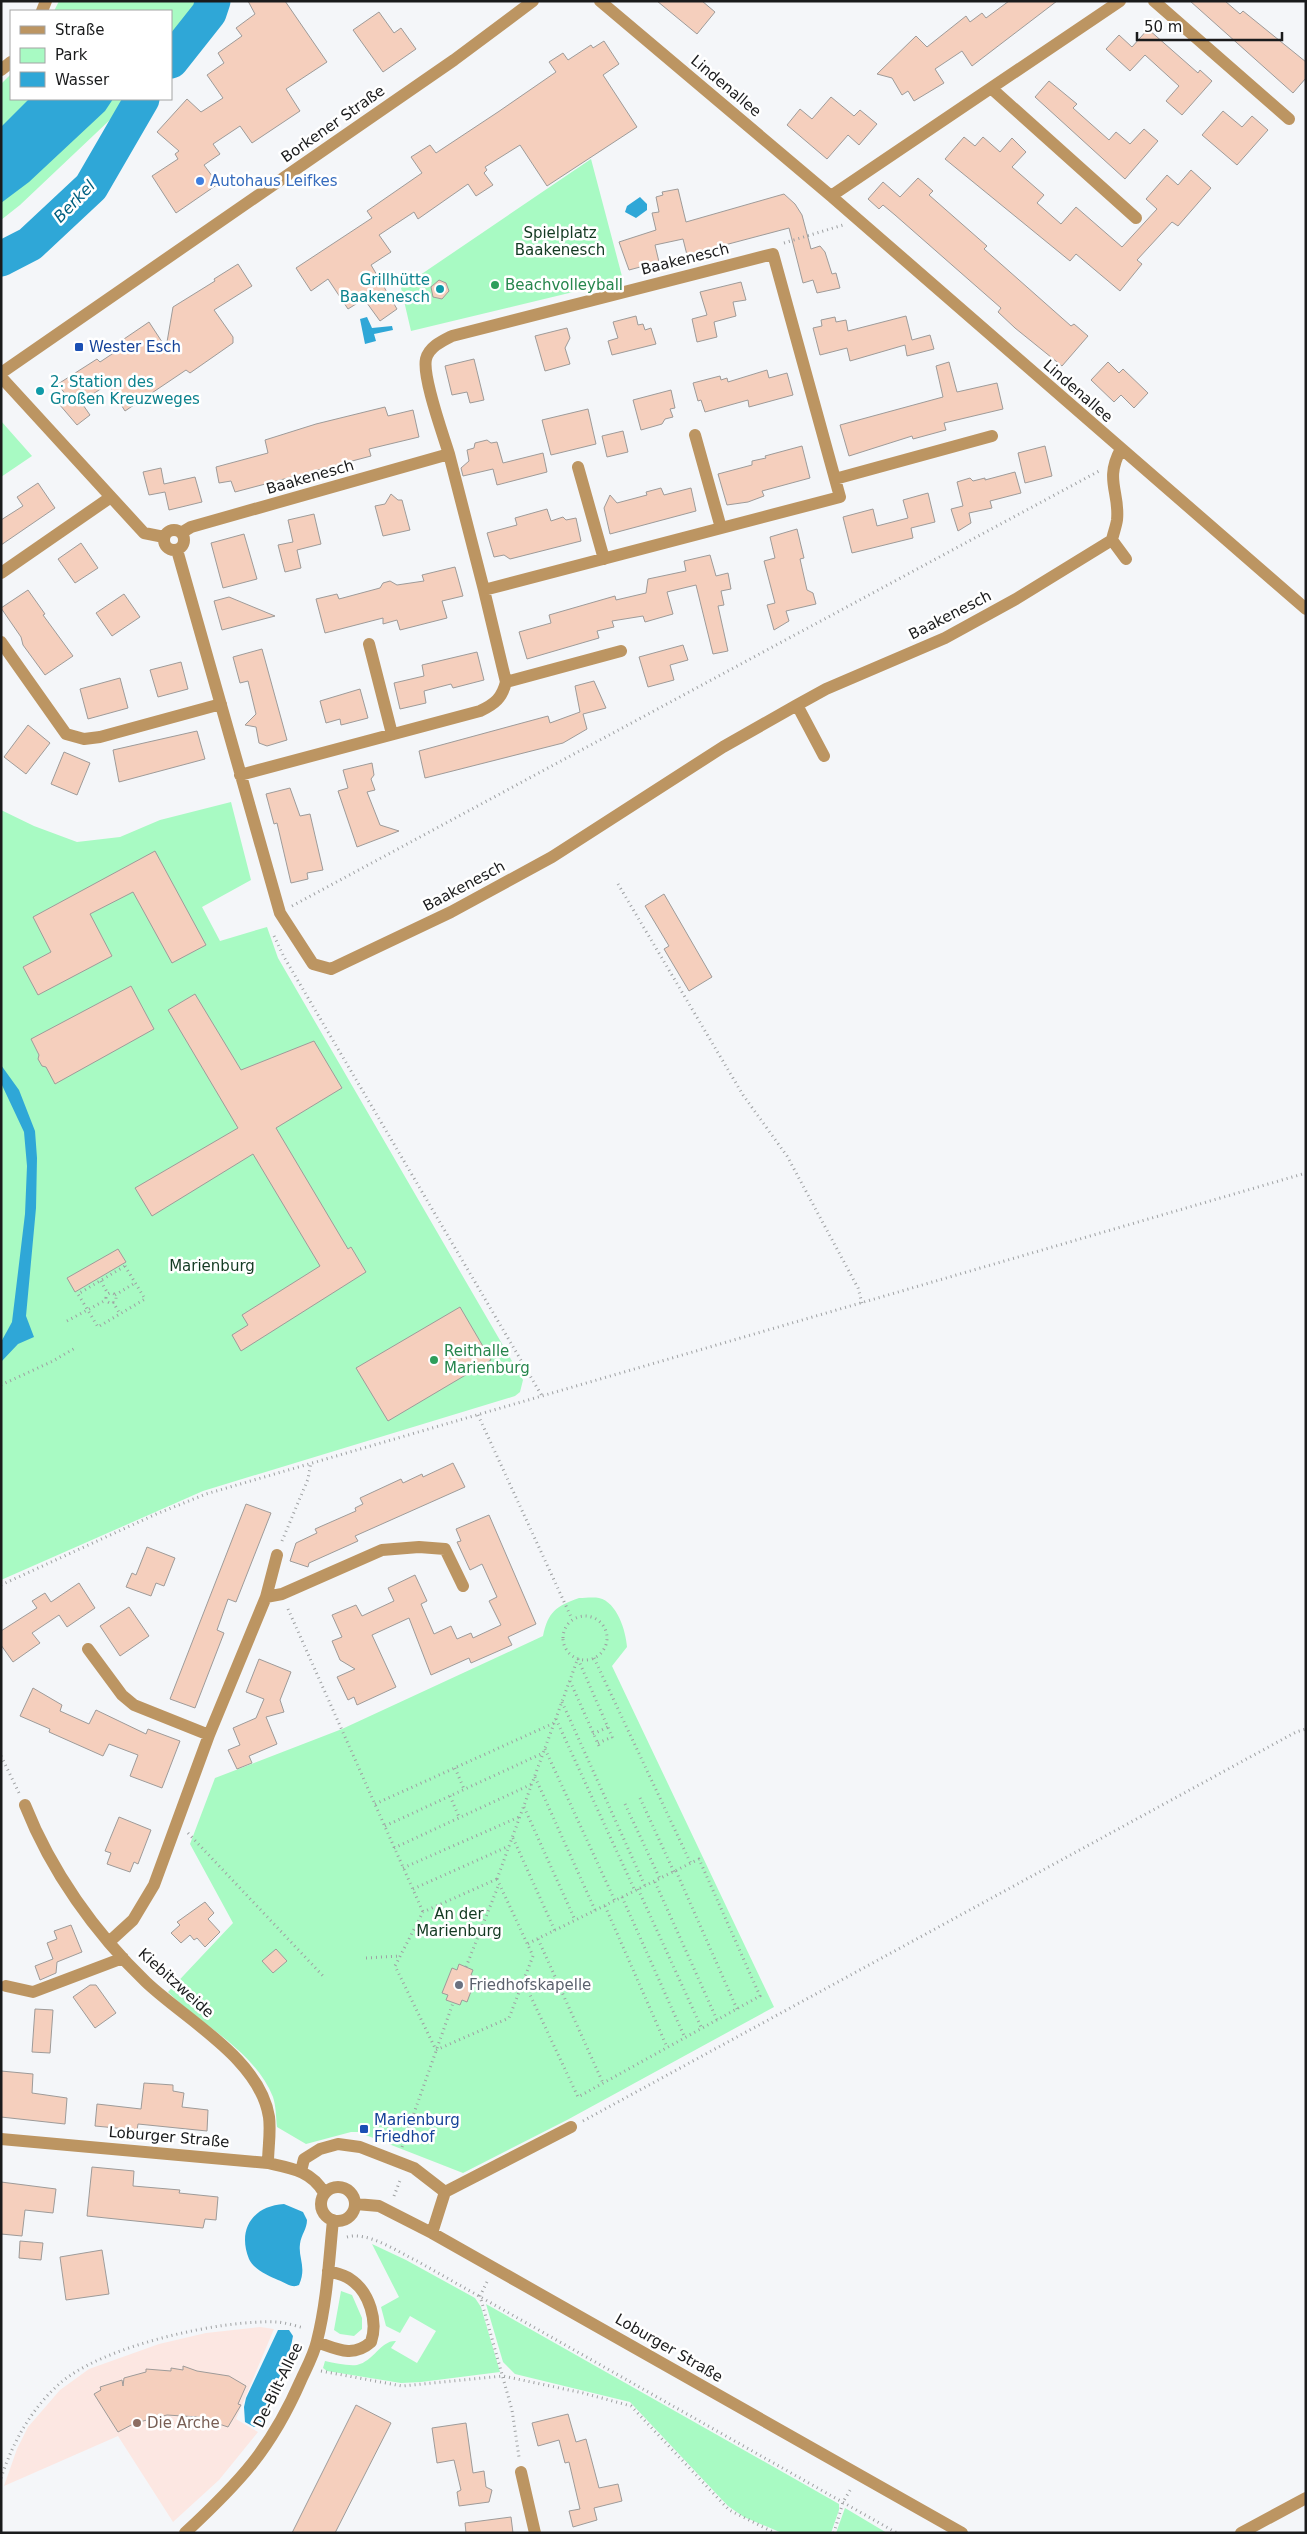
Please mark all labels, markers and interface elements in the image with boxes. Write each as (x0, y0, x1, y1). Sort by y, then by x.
legend (10, 10, 172, 100)
scale bar (1137, 10, 1282, 42)
text: 50 m (1144, 18, 1182, 36)
text: Straße (55, 21, 104, 39)
text: Park (55, 46, 88, 64)
street label: Lindenallee (687, 51, 765, 121)
text: Wasser (55, 71, 110, 89)
street label: Borkener Straße (278, 82, 388, 166)
place label: Autohaus Leifkes (210, 172, 338, 190)
marker: Autohaus Leifkes (194, 175, 206, 187)
water label: Berkel (50, 176, 99, 226)
park label: Spielplatz Baakenesch (515, 224, 605, 259)
street label: Baakenesch (639, 239, 731, 279)
place label: Grillhütte Baakenesch (340, 271, 430, 306)
place label: Beachvolleyball (505, 276, 623, 294)
marker: Beachvolleyball (489, 279, 501, 291)
marker: Grillhütte Baakenesch (434, 283, 446, 295)
place label: Wester Esch (89, 338, 181, 356)
marker: Wester Esch (73, 341, 85, 353)
street label: Lindenallee (1040, 356, 1116, 426)
place label: 2. Station des Großen Kreuzweges (50, 373, 200, 408)
marker: 2. Station des Großen Kreuzweges (34, 385, 46, 397)
street label: Baakenesch (264, 456, 356, 498)
street label: Baakenesch (906, 586, 994, 644)
street label: Baakenesch (420, 857, 508, 915)
park label: Marienburg (169, 1257, 255, 1275)
place label: Reithalle Marienburg (444, 1342, 530, 1377)
marker: Reithalle Marienburg (428, 1354, 440, 1366)
park label: An der Marienburg (416, 1905, 502, 1940)
street label: Kiebitzweide (135, 1944, 217, 2022)
place label: Friedhofskapelle (469, 1976, 591, 1994)
marker: Friedhofskapelle (453, 1979, 465, 1991)
place label: Marienburg Friedhof (374, 2111, 460, 2146)
street label: Loburger Straße (108, 2123, 230, 2151)
marker: Marienburg Friedhof (358, 2123, 370, 2135)
street label: Loburger Straße (612, 2310, 726, 2386)
street label: De-Bilt-Allee (250, 2340, 306, 2430)
place label: Die Arche (147, 2414, 220, 2432)
marker: Die Arche (131, 2417, 143, 2429)

